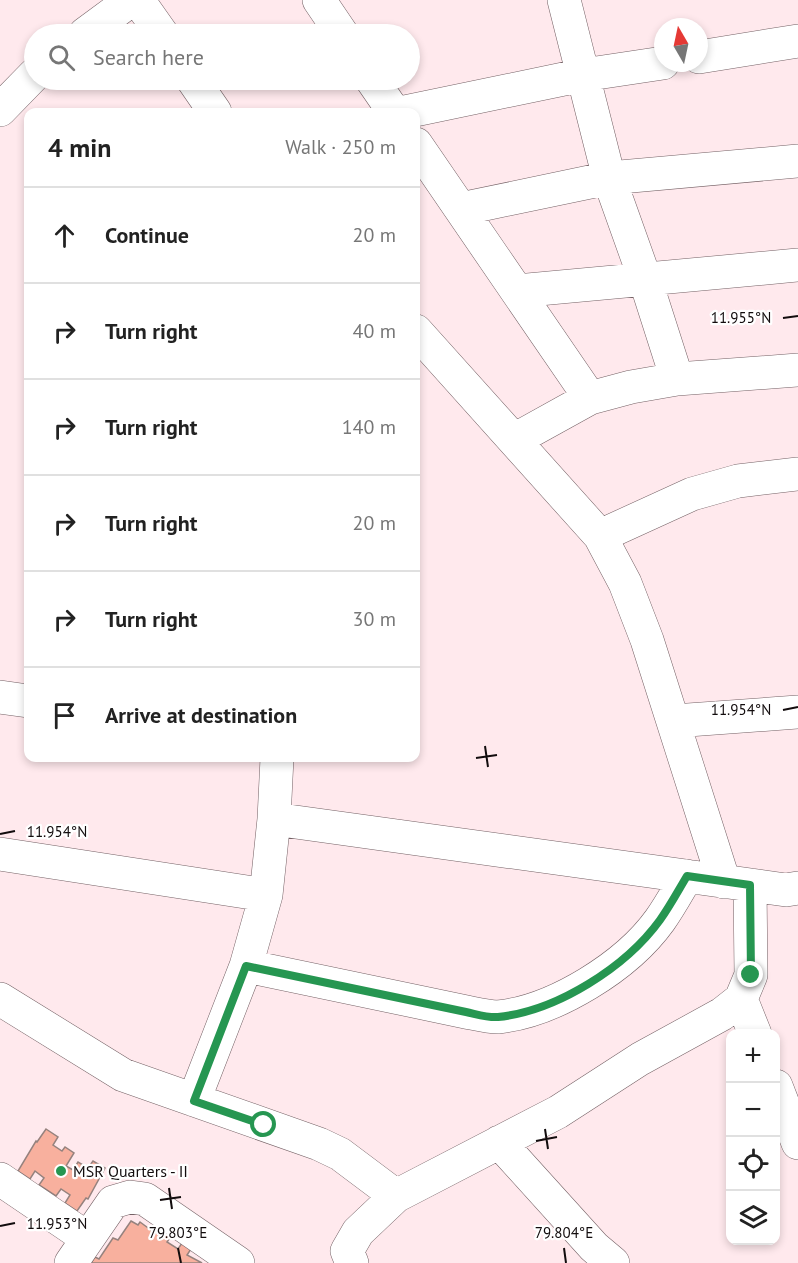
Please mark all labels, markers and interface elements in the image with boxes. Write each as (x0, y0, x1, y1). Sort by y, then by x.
north arrow (654, 18, 708, 72)
search box (24, 24, 420, 90)
icon: search (45, 41, 78, 74)
text: Search here (93, 43, 204, 71)
text: 4 min (48, 131, 111, 164)
text: Walk · 250 m (285, 134, 396, 160)
icon: ahead (48, 219, 81, 252)
text: Continue (105, 221, 189, 249)
text: 20 m (353, 222, 396, 248)
text: 11.955°N (711, 308, 771, 327)
icon: right (48, 315, 81, 348)
text: Turn right (105, 317, 197, 345)
text: 40 m (353, 318, 396, 344)
icon: right (48, 411, 81, 444)
text: Turn right (105, 413, 197, 441)
text: 140 m (342, 414, 396, 440)
icon: right (48, 507, 81, 540)
text: Turn right (105, 509, 197, 537)
text: 20 m (353, 510, 396, 536)
icon: right (48, 603, 81, 636)
text: Turn right (105, 605, 197, 633)
text: 30 m (353, 606, 396, 632)
icon: arrive (48, 699, 81, 732)
text: 11.954°N (711, 700, 771, 719)
text: Arrive at destination (105, 701, 297, 729)
text: 11.954°N (27, 822, 87, 841)
route end (737, 961, 763, 987)
map controls (726, 1029, 780, 1245)
button: + (726, 1029, 780, 1083)
button: − (726, 1083, 780, 1137)
route start (250, 1111, 276, 1137)
button: locate (726, 1137, 780, 1191)
place label: MSR Quarters - II (73, 1161, 188, 1181)
marker: MSR Quarters - II (54, 1164, 68, 1178)
button: layers (726, 1191, 780, 1245)
text: 11.953°N (27, 1214, 87, 1233)
text: 79.803°E (149, 1223, 207, 1242)
text: 79.804°E (535, 1223, 593, 1242)

